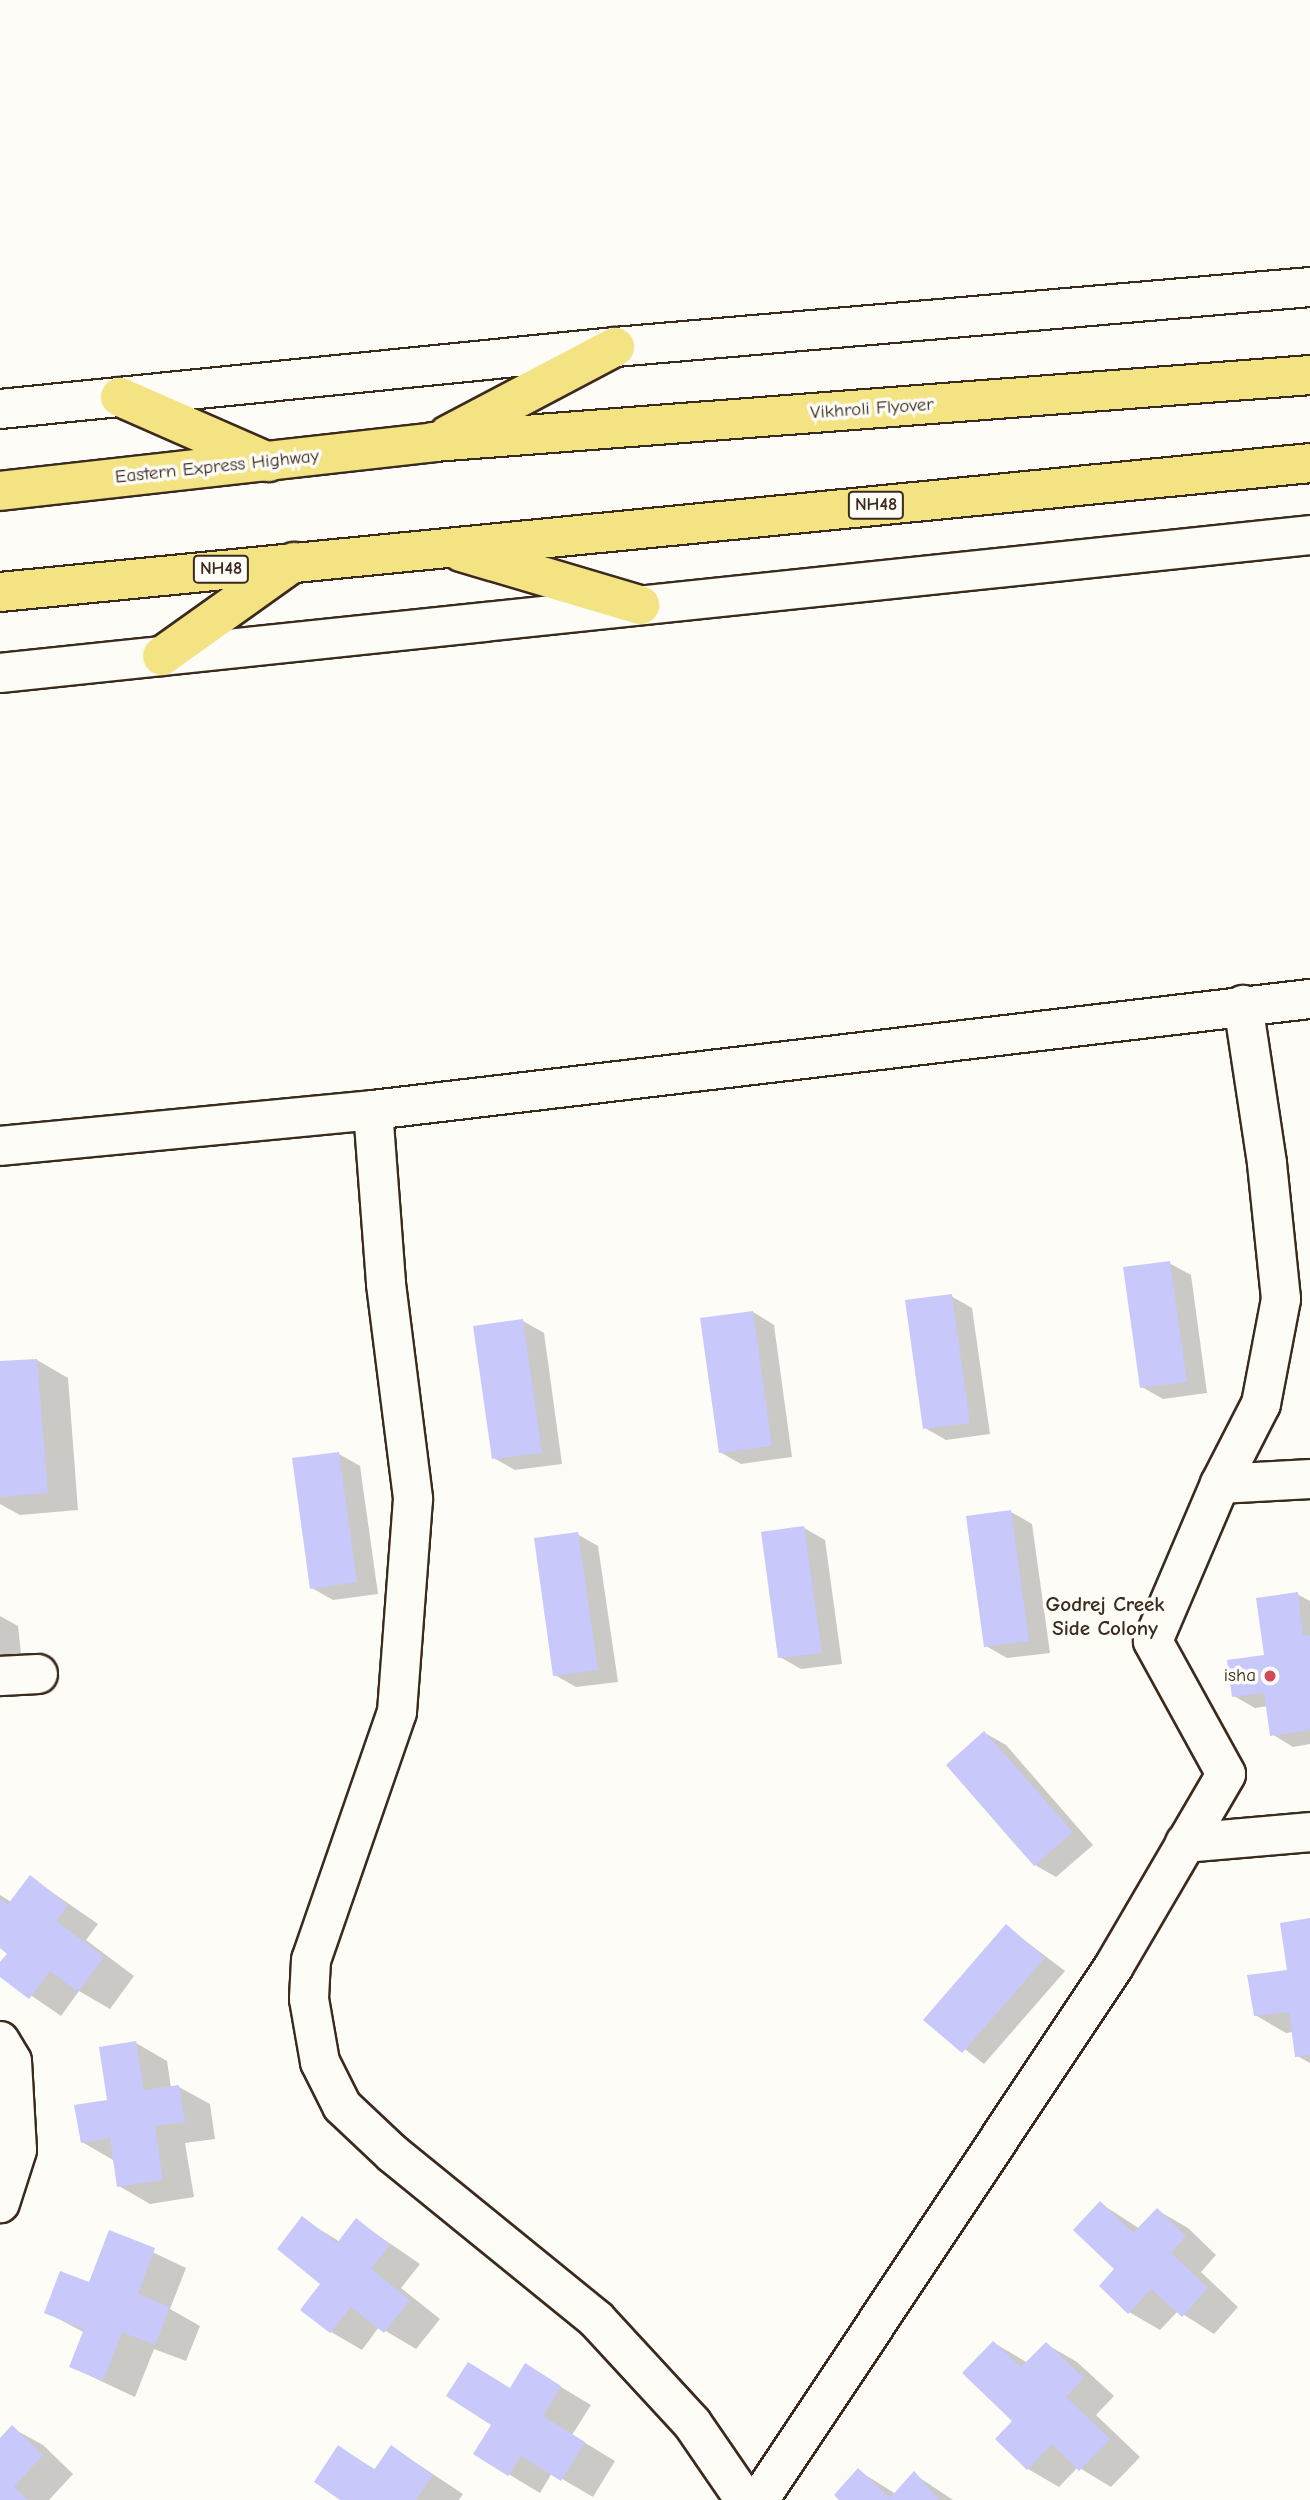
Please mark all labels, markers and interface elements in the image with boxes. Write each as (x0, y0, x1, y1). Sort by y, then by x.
street label: Vikhroli Flyover (809, 393, 935, 425)
street label: Eastern Express Highway (114, 445, 320, 489)
road number: NH48 (846, 490, 906, 520)
road number: NH48 (191, 554, 251, 584)
district label: Godrej Creek Side Colony (1045, 1591, 1165, 1641)
place label: isha (1224, 1665, 1256, 1687)
marker: isha (1262, 1668, 1278, 1684)

